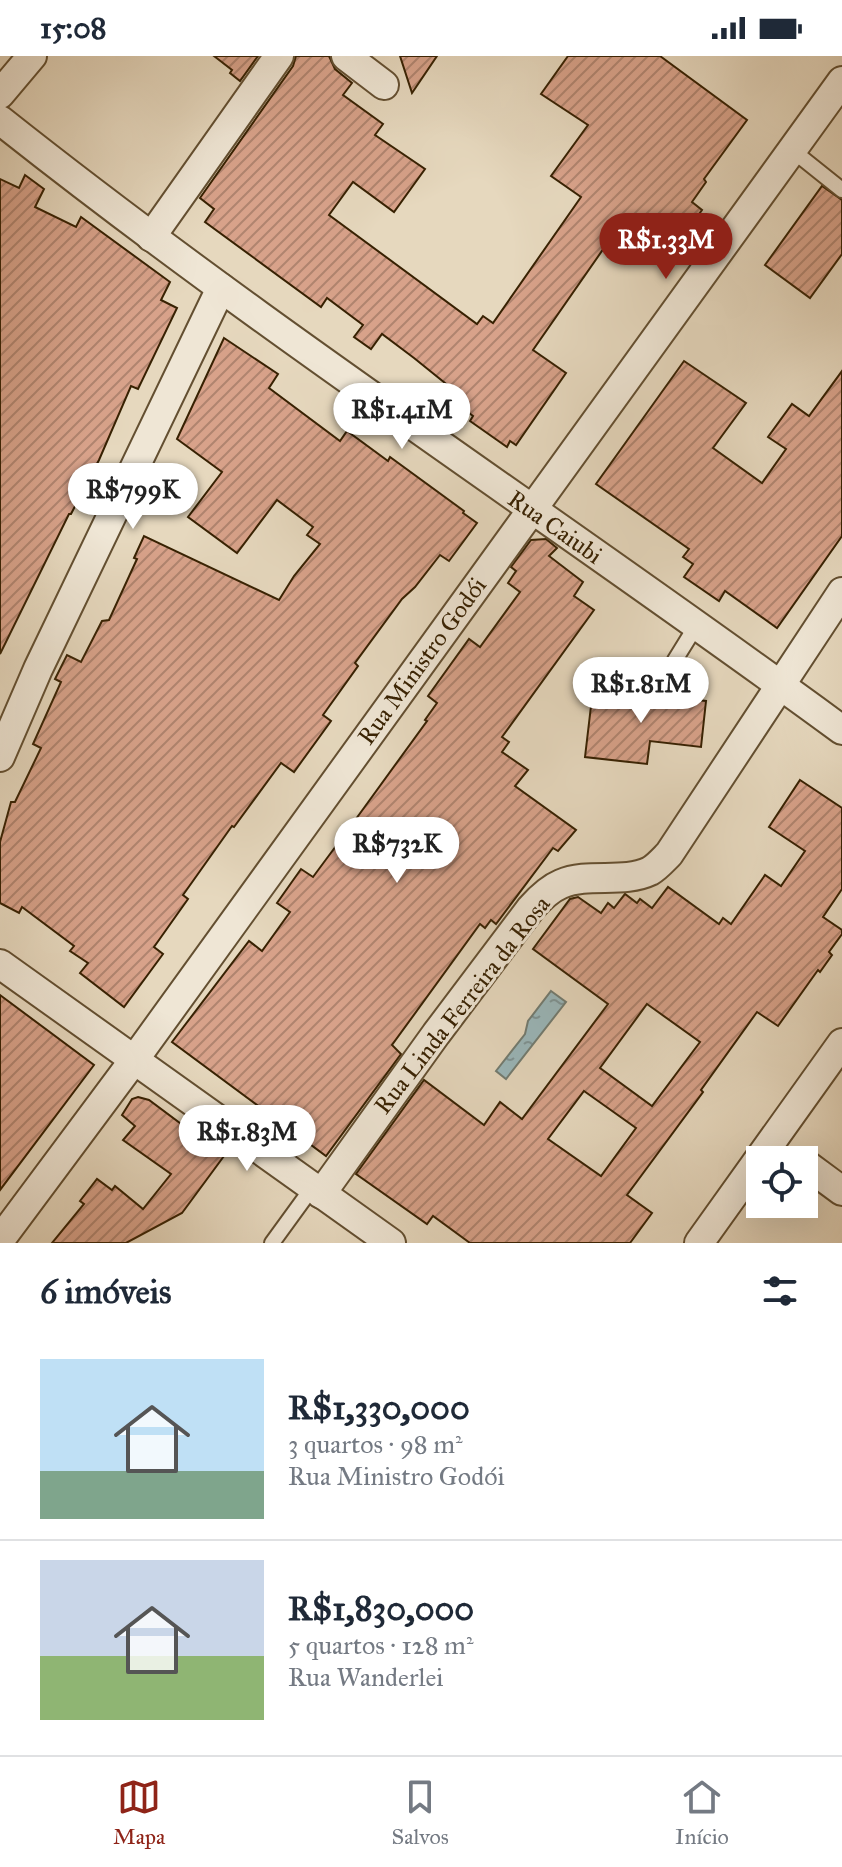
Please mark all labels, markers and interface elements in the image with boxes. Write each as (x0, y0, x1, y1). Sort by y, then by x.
text: 15:08 (40, 10, 107, 46)
pin: R$1.33M (592, 213, 740, 281)
text: R$1.33M (617, 223, 715, 255)
pin: R$1.41M (328, 383, 476, 451)
text: R$1.41M (351, 393, 453, 425)
pin: R$799K (68, 463, 198, 531)
text: R$799K (86, 473, 180, 505)
street label: Rua Caiubi (502, 484, 608, 571)
street label: Rua Ministro Godói (351, 571, 493, 751)
pin: R$1.81M (567, 657, 715, 725)
text: R$1.81M (591, 667, 691, 699)
pin: R$732K (332, 817, 462, 885)
text: R$732K (352, 827, 442, 859)
street label: Rua Linda Ferreira da Rosa (368, 889, 557, 1120)
pin: R$1.83M (173, 1105, 321, 1173)
text: R$1.83M (197, 1115, 297, 1147)
map controls (746, 1146, 818, 1218)
button: locate (746, 1146, 818, 1218)
icon: filters (758, 1269, 802, 1313)
text: 6 imóveis (40, 1271, 171, 1312)
text: R$1,330,000 (288, 1387, 470, 1428)
icon: home (104, 1391, 200, 1487)
text: 3 quartos · 98 m² (288, 1428, 463, 1460)
text: Rua Ministro Godói (288, 1460, 505, 1492)
text: R$1,830,000 (288, 1588, 474, 1629)
icon: home (104, 1592, 200, 1688)
text: 5 quartos · 128 m² (288, 1629, 474, 1661)
text: Rua Wanderlei (288, 1661, 443, 1693)
tab: Mapa (113, 1775, 165, 1850)
tab: Salvos (392, 1775, 449, 1850)
tab: Início (675, 1775, 729, 1850)

